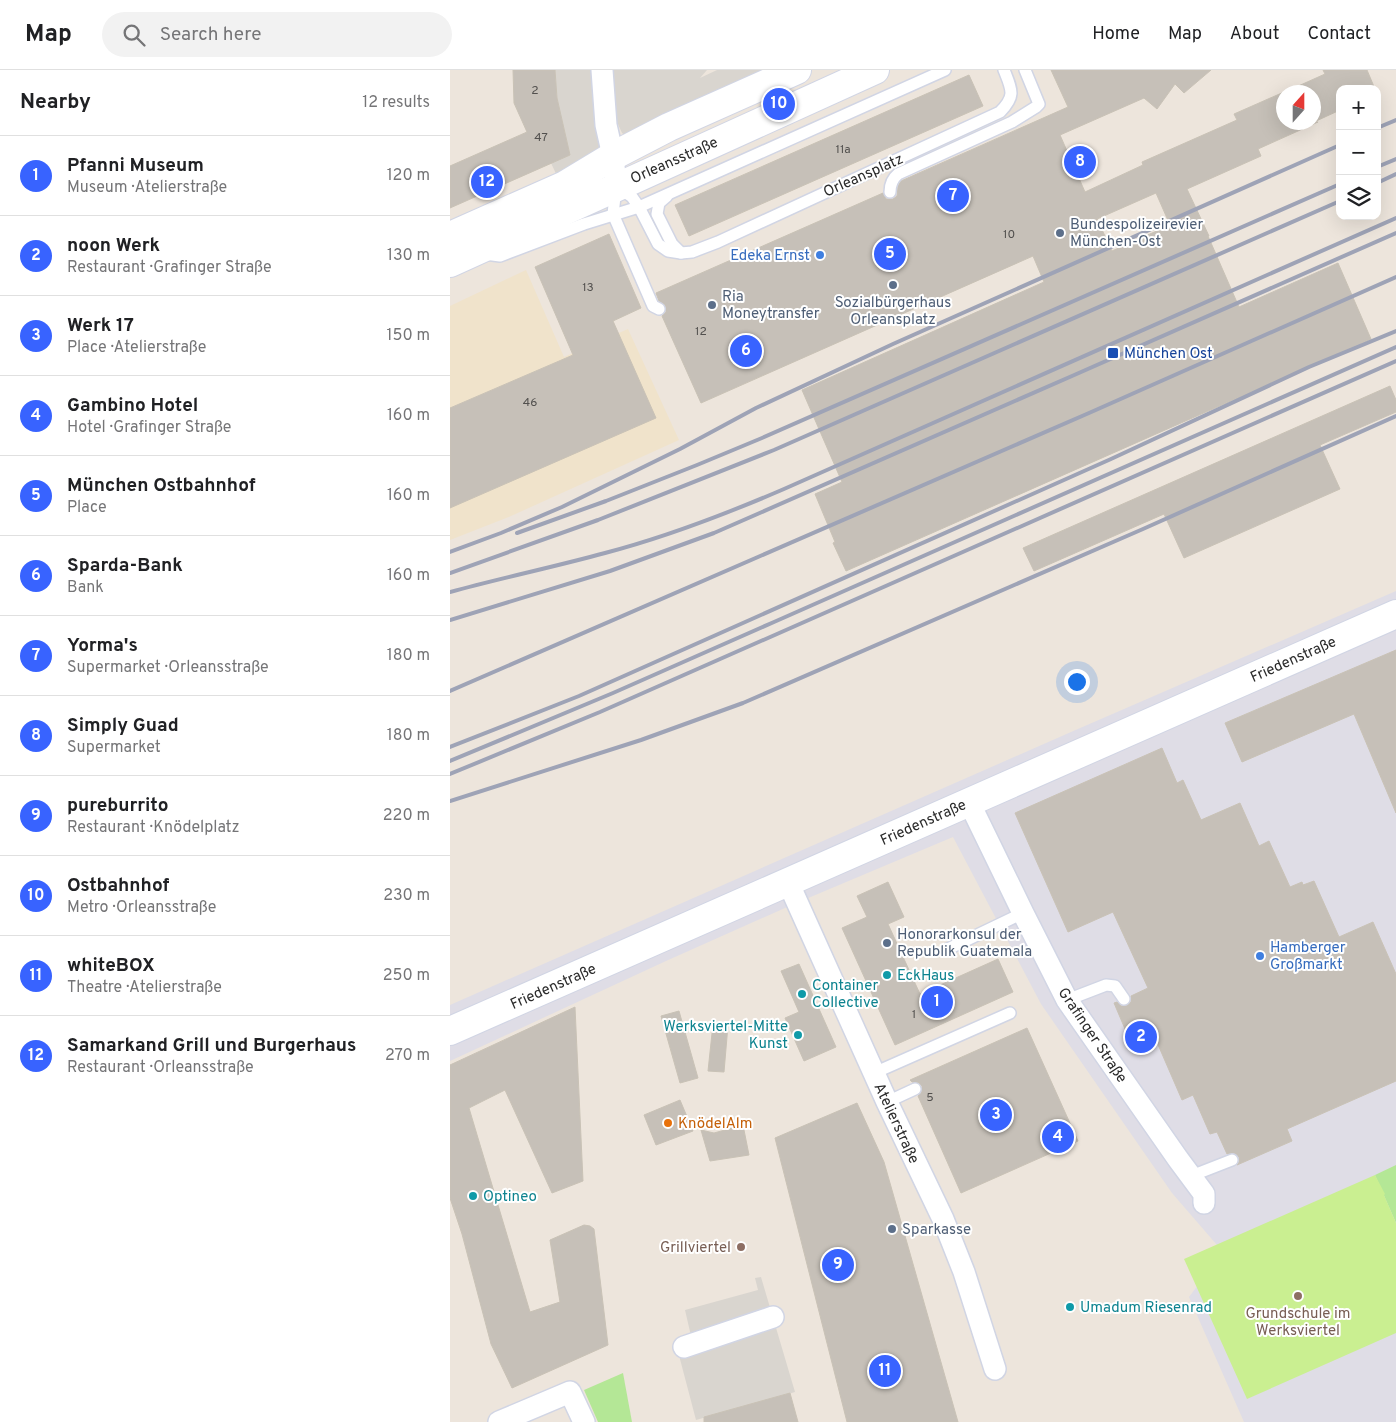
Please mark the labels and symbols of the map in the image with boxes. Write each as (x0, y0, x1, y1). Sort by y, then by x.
house number: 2 (531, 83, 539, 99)
pin: 10 (763, 85, 795, 123)
north arrow (1276, 85, 1321, 130)
house number: 47 (534, 130, 548, 146)
street label: Orleansstraße (628, 134, 721, 189)
house number: 11a (836, 142, 850, 158)
pin: 8 (1064, 143, 1096, 181)
street label: Orleansplatz (821, 150, 907, 202)
pin: 12 (471, 163, 503, 201)
pin: 7 (937, 177, 969, 215)
place label: Bundespolizeirevier München-Ost (1070, 216, 1204, 252)
house number: 10 (1003, 227, 1015, 243)
marker: Bundespolizeirevier München-Ost (1054, 227, 1066, 239)
pin: 5 (874, 235, 906, 273)
place label: Edeka Ernst (730, 247, 810, 266)
marker: Edeka Ernst (814, 249, 826, 261)
marker: Sozialbürgerhaus Orleansplatz (887, 279, 899, 291)
house number: 13 (582, 280, 594, 296)
place label: Ria Moneytransfer (722, 288, 820, 324)
place label: Sozialbürgerhaus Orleansplatz (835, 294, 951, 330)
marker: Ria Moneytransfer (706, 299, 718, 311)
house number: 12 (695, 324, 707, 340)
pin: 6 (730, 332, 762, 370)
place label: München Ost (1124, 345, 1213, 364)
marker: München Ost (1106, 346, 1120, 360)
house number: 46 (523, 395, 537, 411)
street label: Friedenstraße (1248, 633, 1340, 688)
your location (1064, 669, 1090, 695)
street label: Friedenstraße (878, 796, 970, 851)
place label: Honorarkonsul der Republik Guatemala (897, 926, 1032, 962)
marker: Honorarkonsul der Republik Guatemala (881, 937, 893, 949)
place label: Hamberger Großmarkt (1270, 939, 1346, 975)
marker: Hamberger Großmarkt (1254, 950, 1266, 962)
street label: Friedenstraße (508, 960, 600, 1015)
place label: EckHaus (897, 967, 954, 986)
marker: EckHaus (881, 969, 893, 981)
place label: Container Collective (812, 977, 879, 1013)
pin: 1 (921, 983, 953, 1021)
street label: Grafinger Straße (1053, 985, 1131, 1087)
marker: Container Collective (796, 988, 808, 1000)
house number: 1 (912, 1007, 916, 1023)
place label: Werksviertel-Mitte Kunst (663, 1018, 788, 1054)
pin: 2 (1125, 1018, 1157, 1056)
marker: Werksviertel-Mitte Kunst (792, 1029, 804, 1041)
street label: Atelierstraße (869, 1080, 923, 1167)
house number: 5 (926, 1090, 934, 1106)
pin: 3 (980, 1096, 1012, 1134)
place label: KnödelAlm (678, 1115, 753, 1134)
marker: KnödelAlm (662, 1117, 674, 1129)
pin: 4 (1042, 1118, 1074, 1156)
place label: Optineo (483, 1188, 537, 1207)
marker: Optineo (467, 1190, 479, 1202)
place label: Sparkasse (902, 1221, 971, 1240)
marker: Sparkasse (886, 1223, 898, 1235)
place label: Grillviertel (660, 1239, 731, 1258)
marker: Grillviertel (735, 1241, 747, 1253)
pin: 9 (822, 1246, 854, 1284)
marker: Grundschule im Werksviertel (1292, 1290, 1304, 1302)
place label: Umadum Riesenrad (1080, 1299, 1212, 1318)
marker: Umadum Riesenrad (1064, 1301, 1076, 1313)
place label: Grundschule im Werksviertel (1246, 1305, 1350, 1341)
pin: 11 (869, 1352, 901, 1390)

